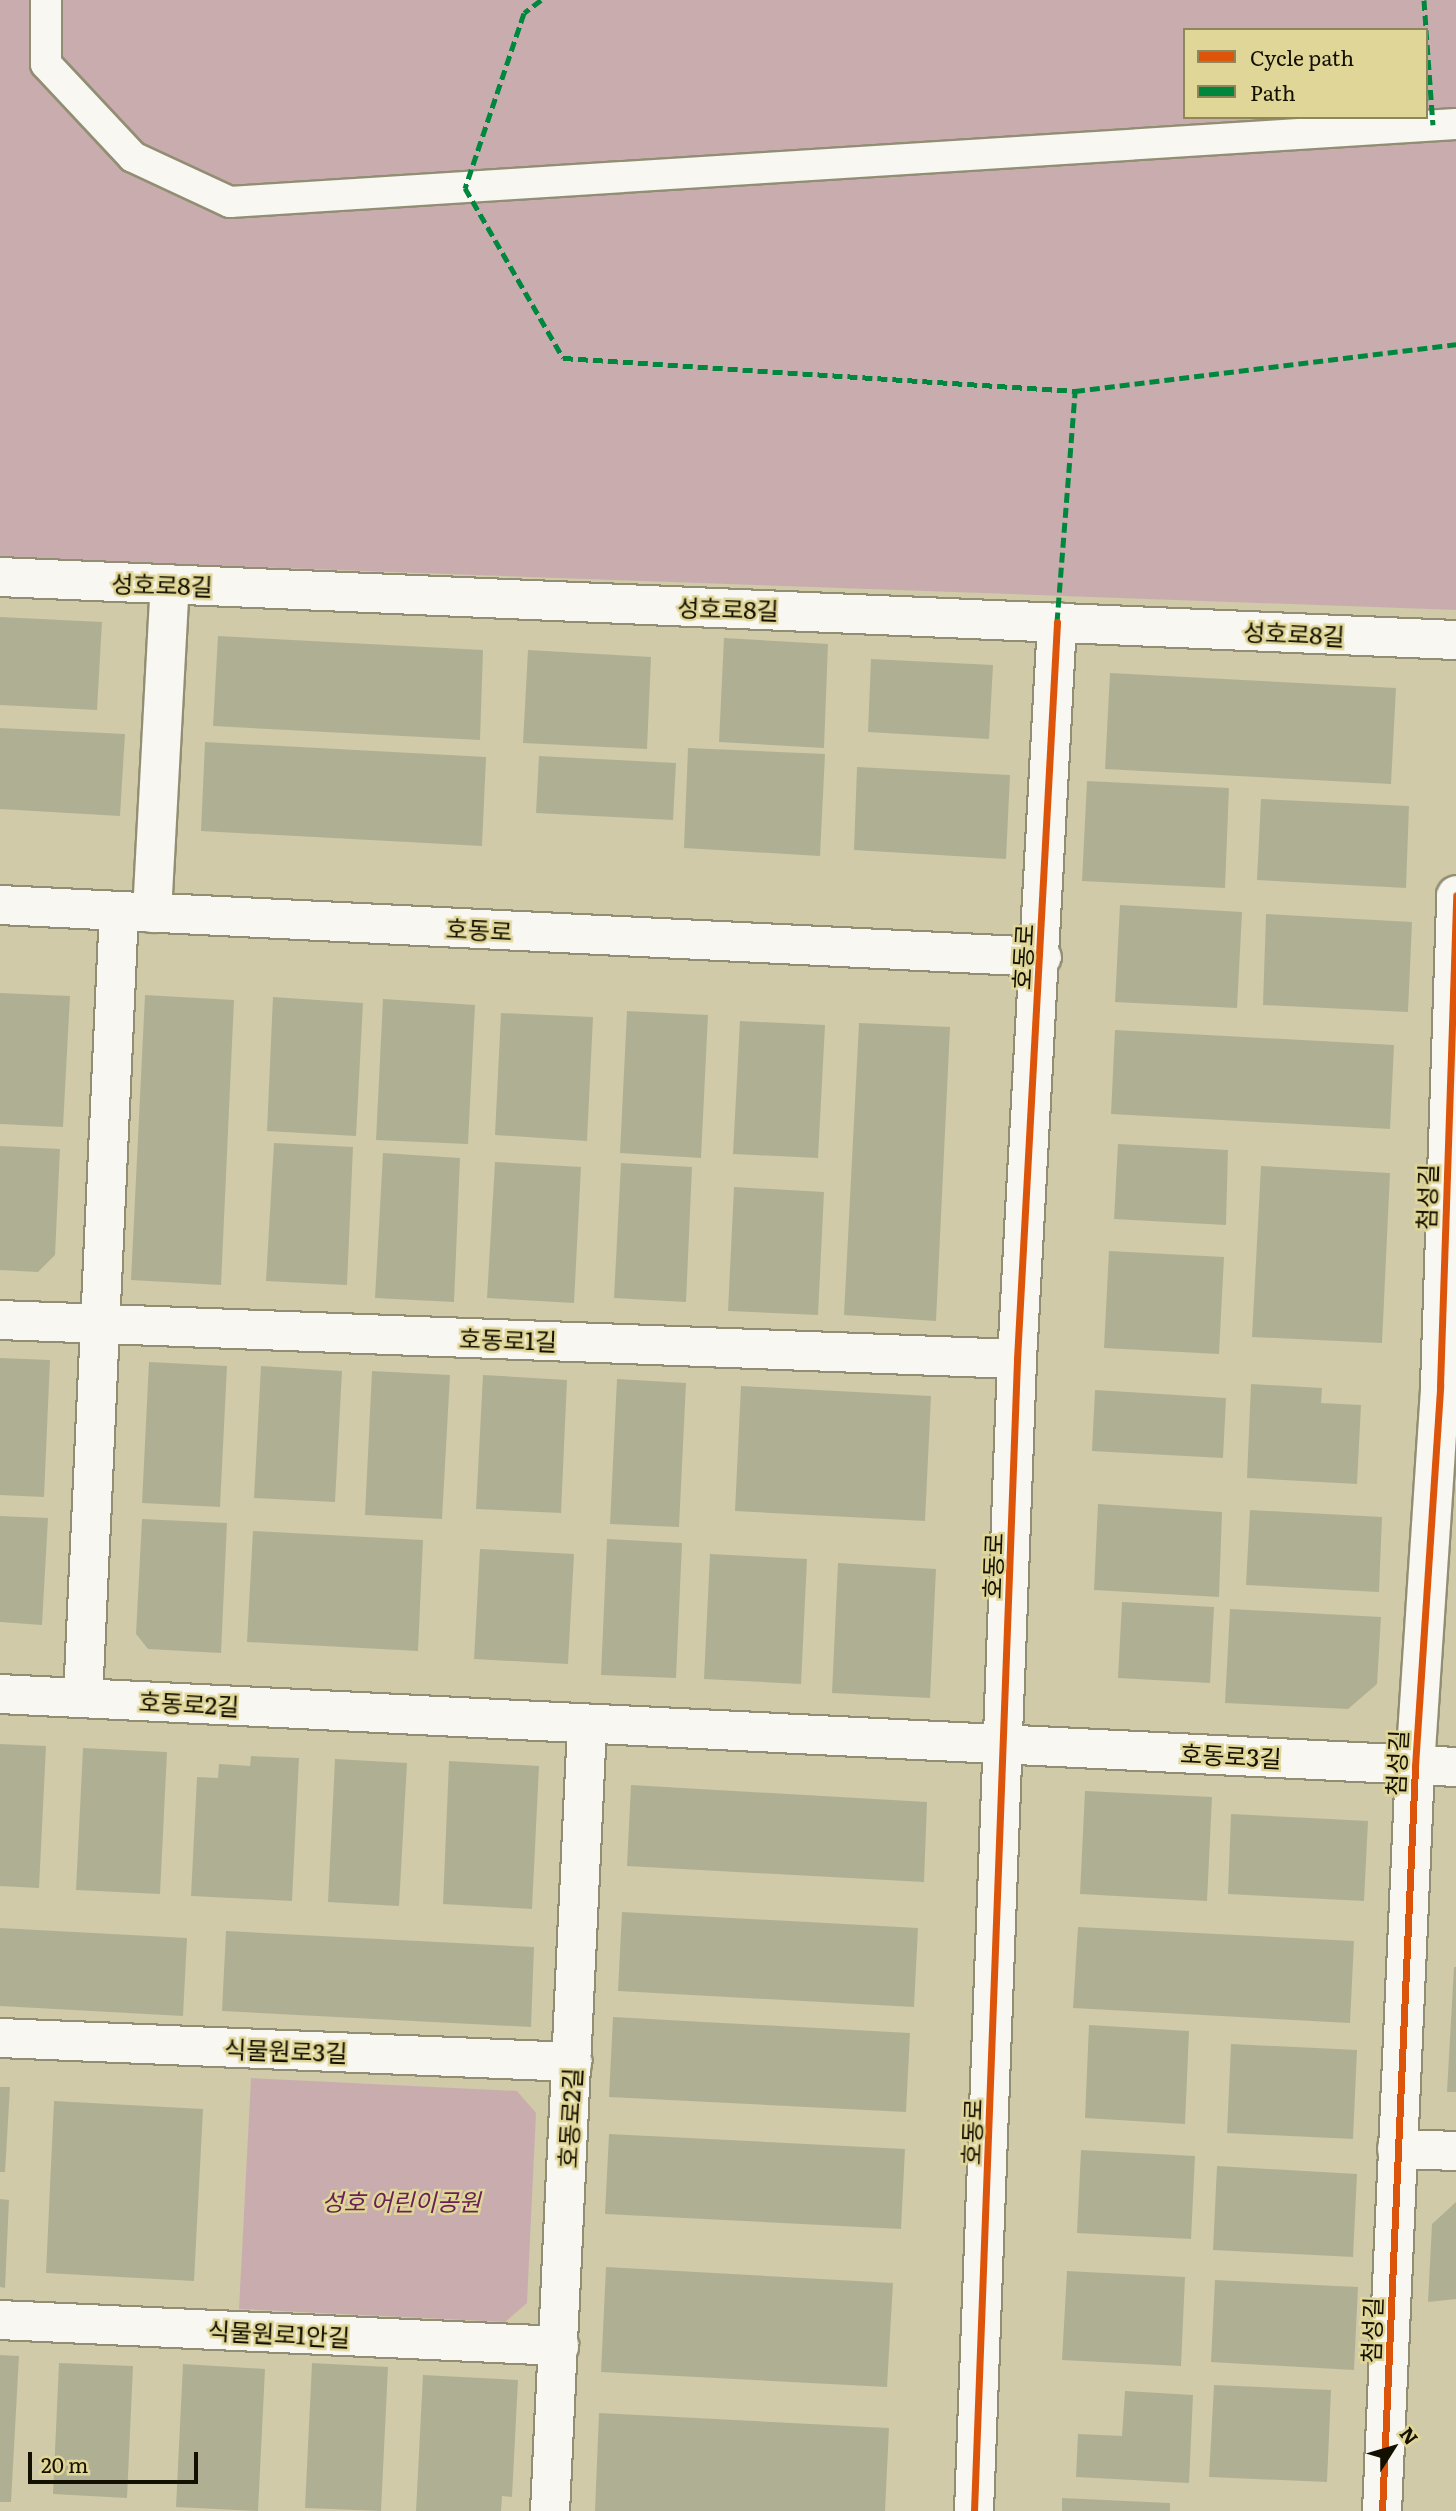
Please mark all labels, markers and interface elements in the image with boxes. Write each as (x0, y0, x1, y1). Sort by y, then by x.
legend (1183, 28, 1428, 119)
text: Cycle path (1250, 41, 1354, 72)
text: Path (1250, 76, 1296, 107)
street label: 성호로8길 (111, 568, 213, 600)
street label: 성호로8길 (677, 592, 779, 624)
street label: 성호로8길 (1243, 616, 1345, 650)
street label: 호동로 (445, 913, 513, 945)
street label: 호동로 (1006, 923, 1038, 991)
street label: 첨성길 (1410, 1163, 1442, 1231)
street label: 호동로1길 (458, 1323, 558, 1355)
street label: 호동로 (976, 1532, 1008, 1600)
street label: 호동로2길 (138, 1686, 240, 1720)
street label: 첨성길 (1380, 1729, 1412, 1797)
street label: 호동로3길 (1180, 1738, 1282, 1772)
street label: 식물원로3길 (224, 2033, 348, 2067)
street label: 호동로2길 (552, 2067, 586, 2169)
street label: 호동로 (955, 2098, 987, 2166)
park label: 성호 어린이공원 (321, 2187, 481, 2215)
street label: 첨성길 (1355, 2296, 1387, 2364)
street label: 식물원로1안길 (207, 2315, 351, 2351)
north arrow (1358, 2413, 1428, 2483)
text: N (1394, 2421, 1426, 2450)
scale bar (32, 2438, 201, 2482)
text: 20 m (41, 2448, 88, 2479)

